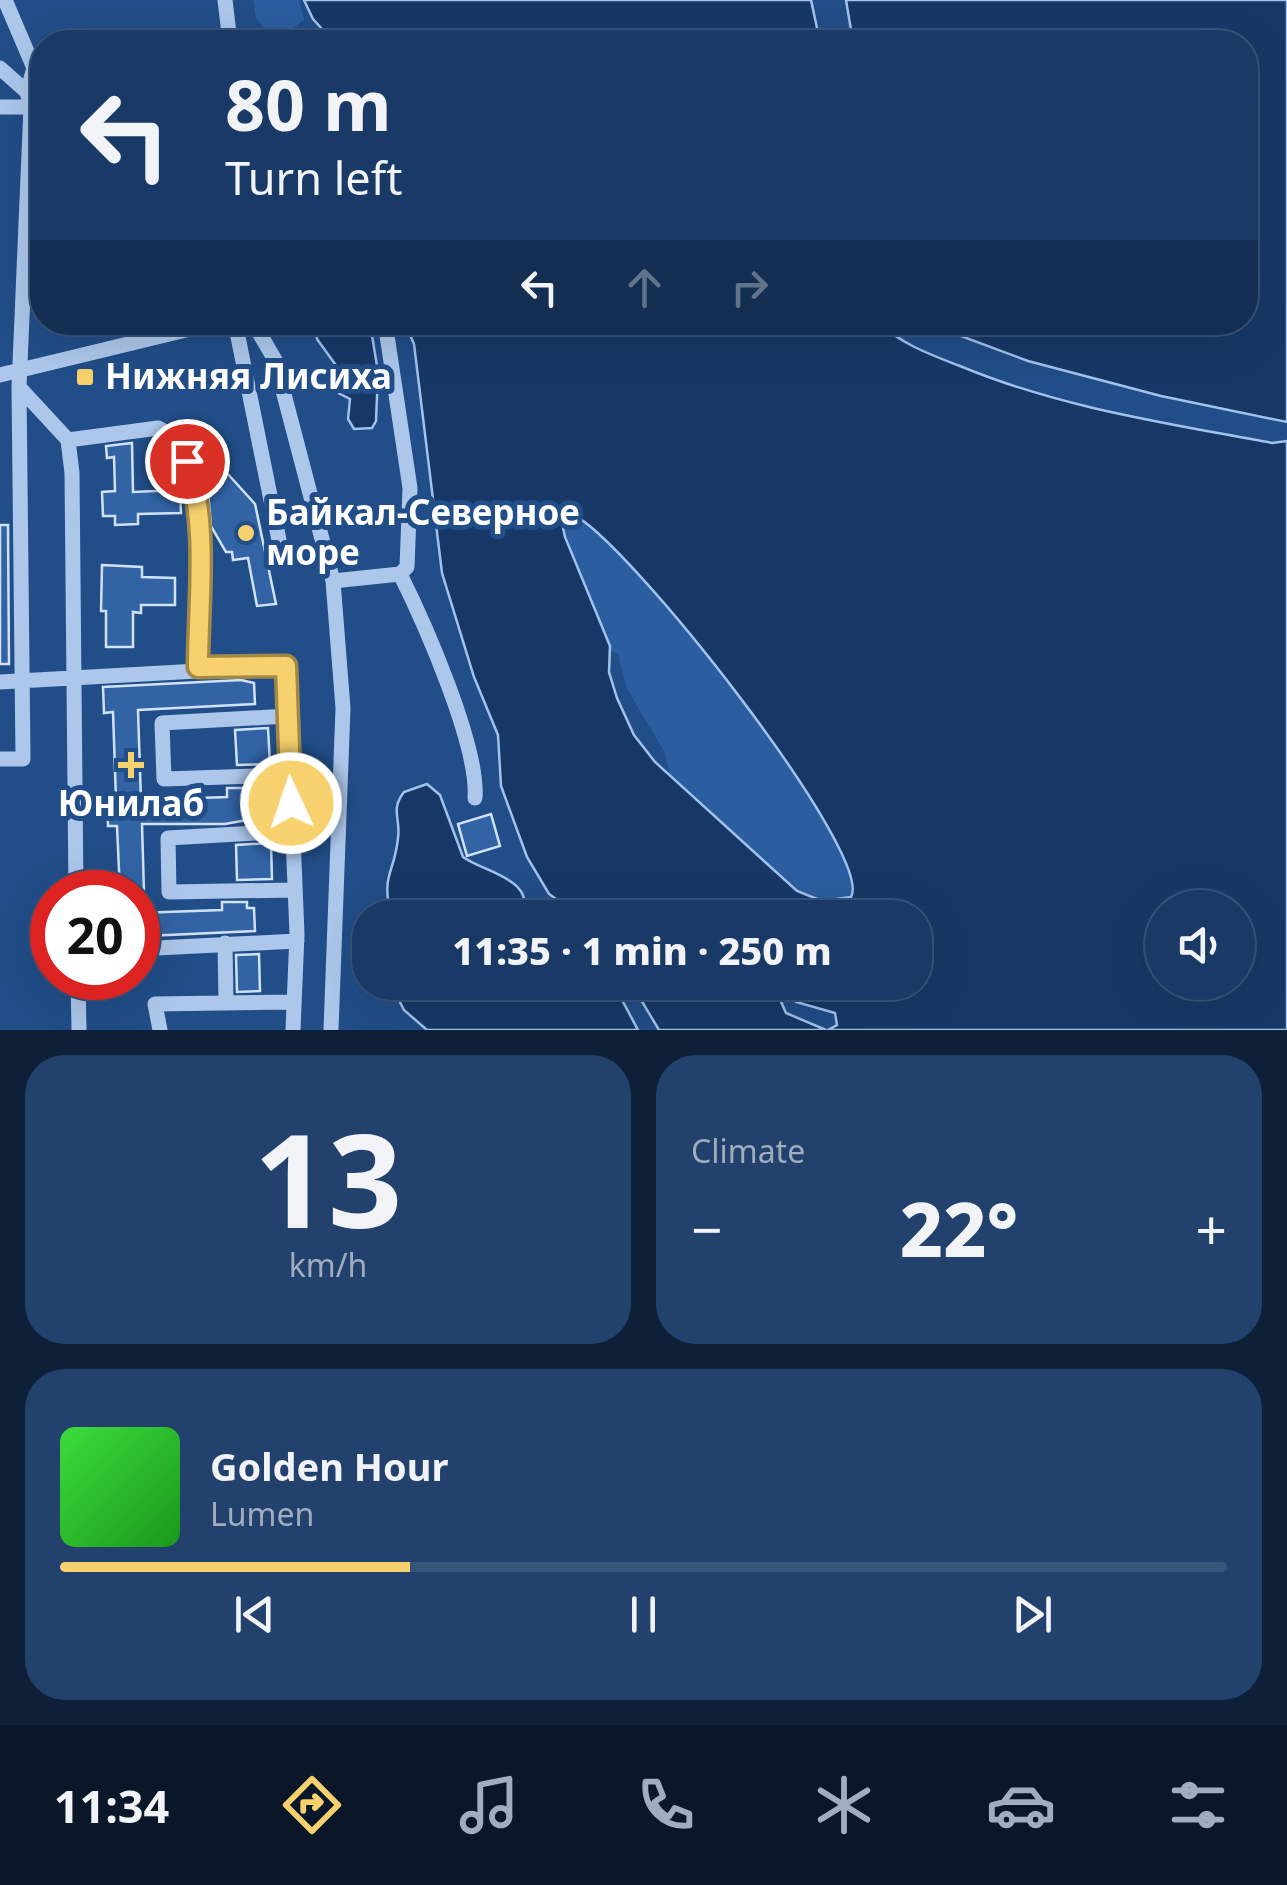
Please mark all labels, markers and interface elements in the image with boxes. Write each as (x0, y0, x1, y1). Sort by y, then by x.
text: 80 m (225, 56, 392, 152)
icon: left (60, 70, 190, 200)
text: Turn left (225, 147, 402, 208)
icon: left (512, 260, 567, 315)
icon: ahead (617, 260, 672, 315)
icon: right (722, 260, 777, 315)
place label: Нижняя Лисиха (105, 352, 392, 399)
marker: Нижняя Лисиха (74, 366, 96, 388)
pin (145, 419, 230, 504)
icon: arrive (160, 434, 215, 489)
place label: Байкал-Северное море (266, 488, 580, 575)
marker: Байкал-Северное море (235, 522, 257, 544)
position arrow (239, 751, 343, 855)
marker: Юнилаб (118, 752, 144, 778)
place label: Юнилаб (58, 779, 204, 826)
speed limit sign: 20 (30, 870, 160, 1000)
map controls (1145, 890, 1255, 1000)
button: sound (1145, 890, 1255, 1000)
text: 11:35 · 1 min · 250 m (452, 924, 832, 976)
text: 13 (254, 1089, 402, 1266)
text: Climate (691, 1129, 805, 1172)
text: 22° (900, 1177, 1018, 1279)
text: − (691, 1191, 722, 1266)
text: + (1196, 1191, 1227, 1266)
text: km/h (289, 1243, 367, 1286)
text: Golden Hour (210, 1440, 448, 1492)
text: Lumen (210, 1492, 314, 1535)
icon: previous (227, 1587, 282, 1642)
icon: pause (616, 1587, 671, 1642)
icon: next (1005, 1587, 1060, 1642)
icon: directions (277, 1770, 347, 1840)
icon: music (454, 1770, 524, 1840)
icon: phone (631, 1770, 701, 1840)
icon: climate (809, 1770, 879, 1840)
icon: car (986, 1770, 1056, 1840)
icon: filters (1163, 1770, 1233, 1840)
text: 11:34 (54, 1775, 169, 1836)

